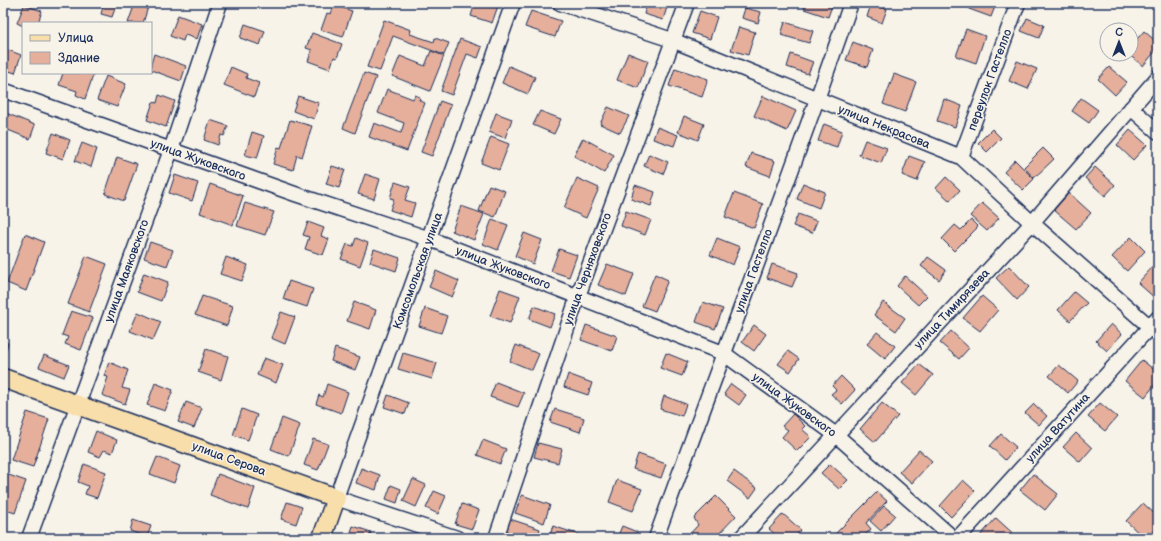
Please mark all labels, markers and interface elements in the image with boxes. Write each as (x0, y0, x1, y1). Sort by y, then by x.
legend (22, 22, 152, 74)
north arrow (1099, 22, 1139, 62)
text: С (1115, 26, 1123, 39)
street label: переулок Гастелло (965, 27, 1015, 133)
text: Улица (58, 31, 94, 46)
text: Здание (58, 51, 100, 66)
street label: улица Некрасова (836, 102, 932, 152)
street label: улица Жуковского (148, 136, 248, 184)
street label: Комсомольская улица (390, 211, 446, 331)
street label: улица Черняховского (561, 211, 615, 327)
street label: улица Маяковского (101, 218, 153, 324)
street label: улица Гастелло (732, 227, 776, 315)
street label: улица Жуковского (454, 243, 552, 293)
street label: улица Тимирязева (911, 266, 993, 352)
street label: улица Жуковского (749, 369, 839, 441)
street label: улица Ватутина (1023, 390, 1093, 466)
street label: улица Серова (190, 439, 268, 479)

